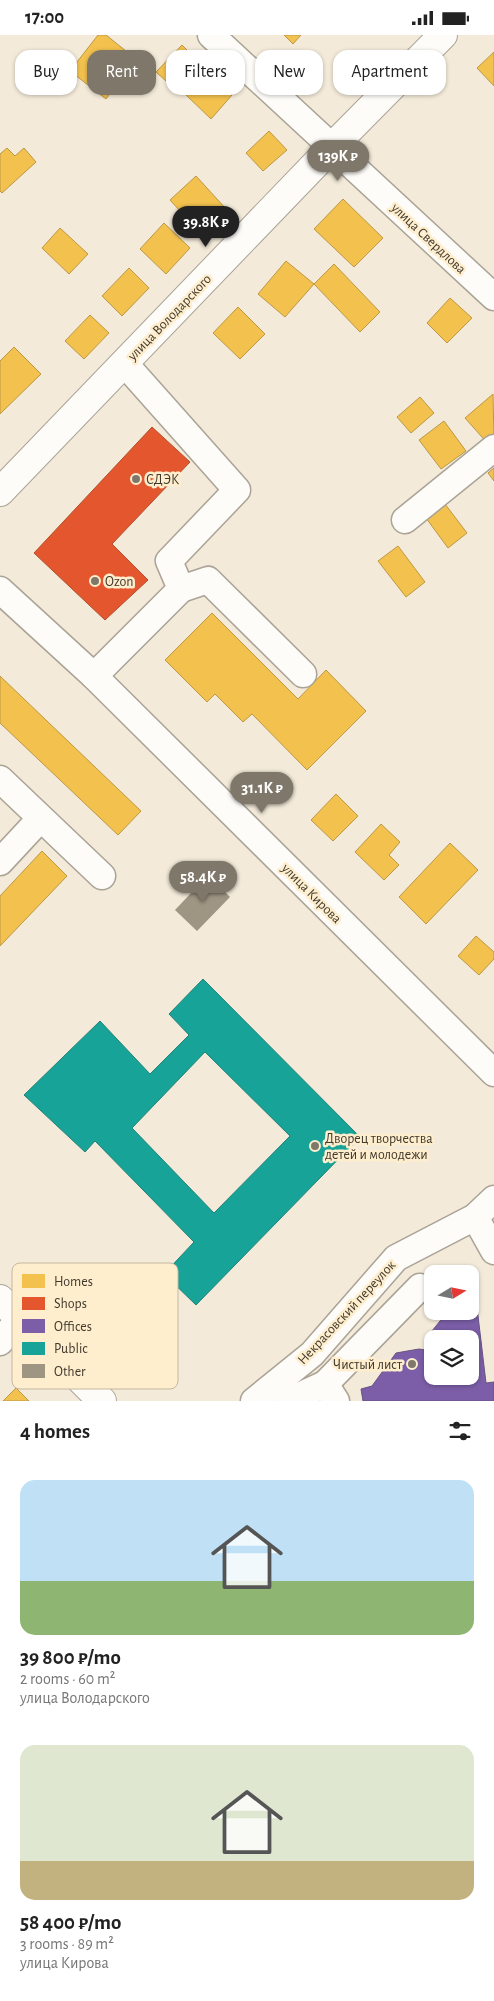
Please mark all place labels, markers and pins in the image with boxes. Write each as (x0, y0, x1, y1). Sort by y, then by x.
pin: 139K ₽ (297, 139, 379, 182)
pin: 39.8K ₽ (160, 205, 252, 248)
marker: СДЭК (130, 473, 142, 485)
place label: СДЭК (146, 473, 179, 487)
marker: Ozon (89, 575, 101, 587)
place label: Ozon (105, 575, 133, 589)
pin: 31.1K ₽ (216, 771, 308, 814)
pin: 58.4K ₽ (157, 861, 249, 903)
place label: Дворец творчества детей и молодежи (325, 1132, 433, 1162)
marker: Дворец творчества детей и молодежи (309, 1140, 321, 1152)
place label: Чистый лист (333, 1358, 403, 1372)
marker: Чистый лист (406, 1358, 418, 1370)

